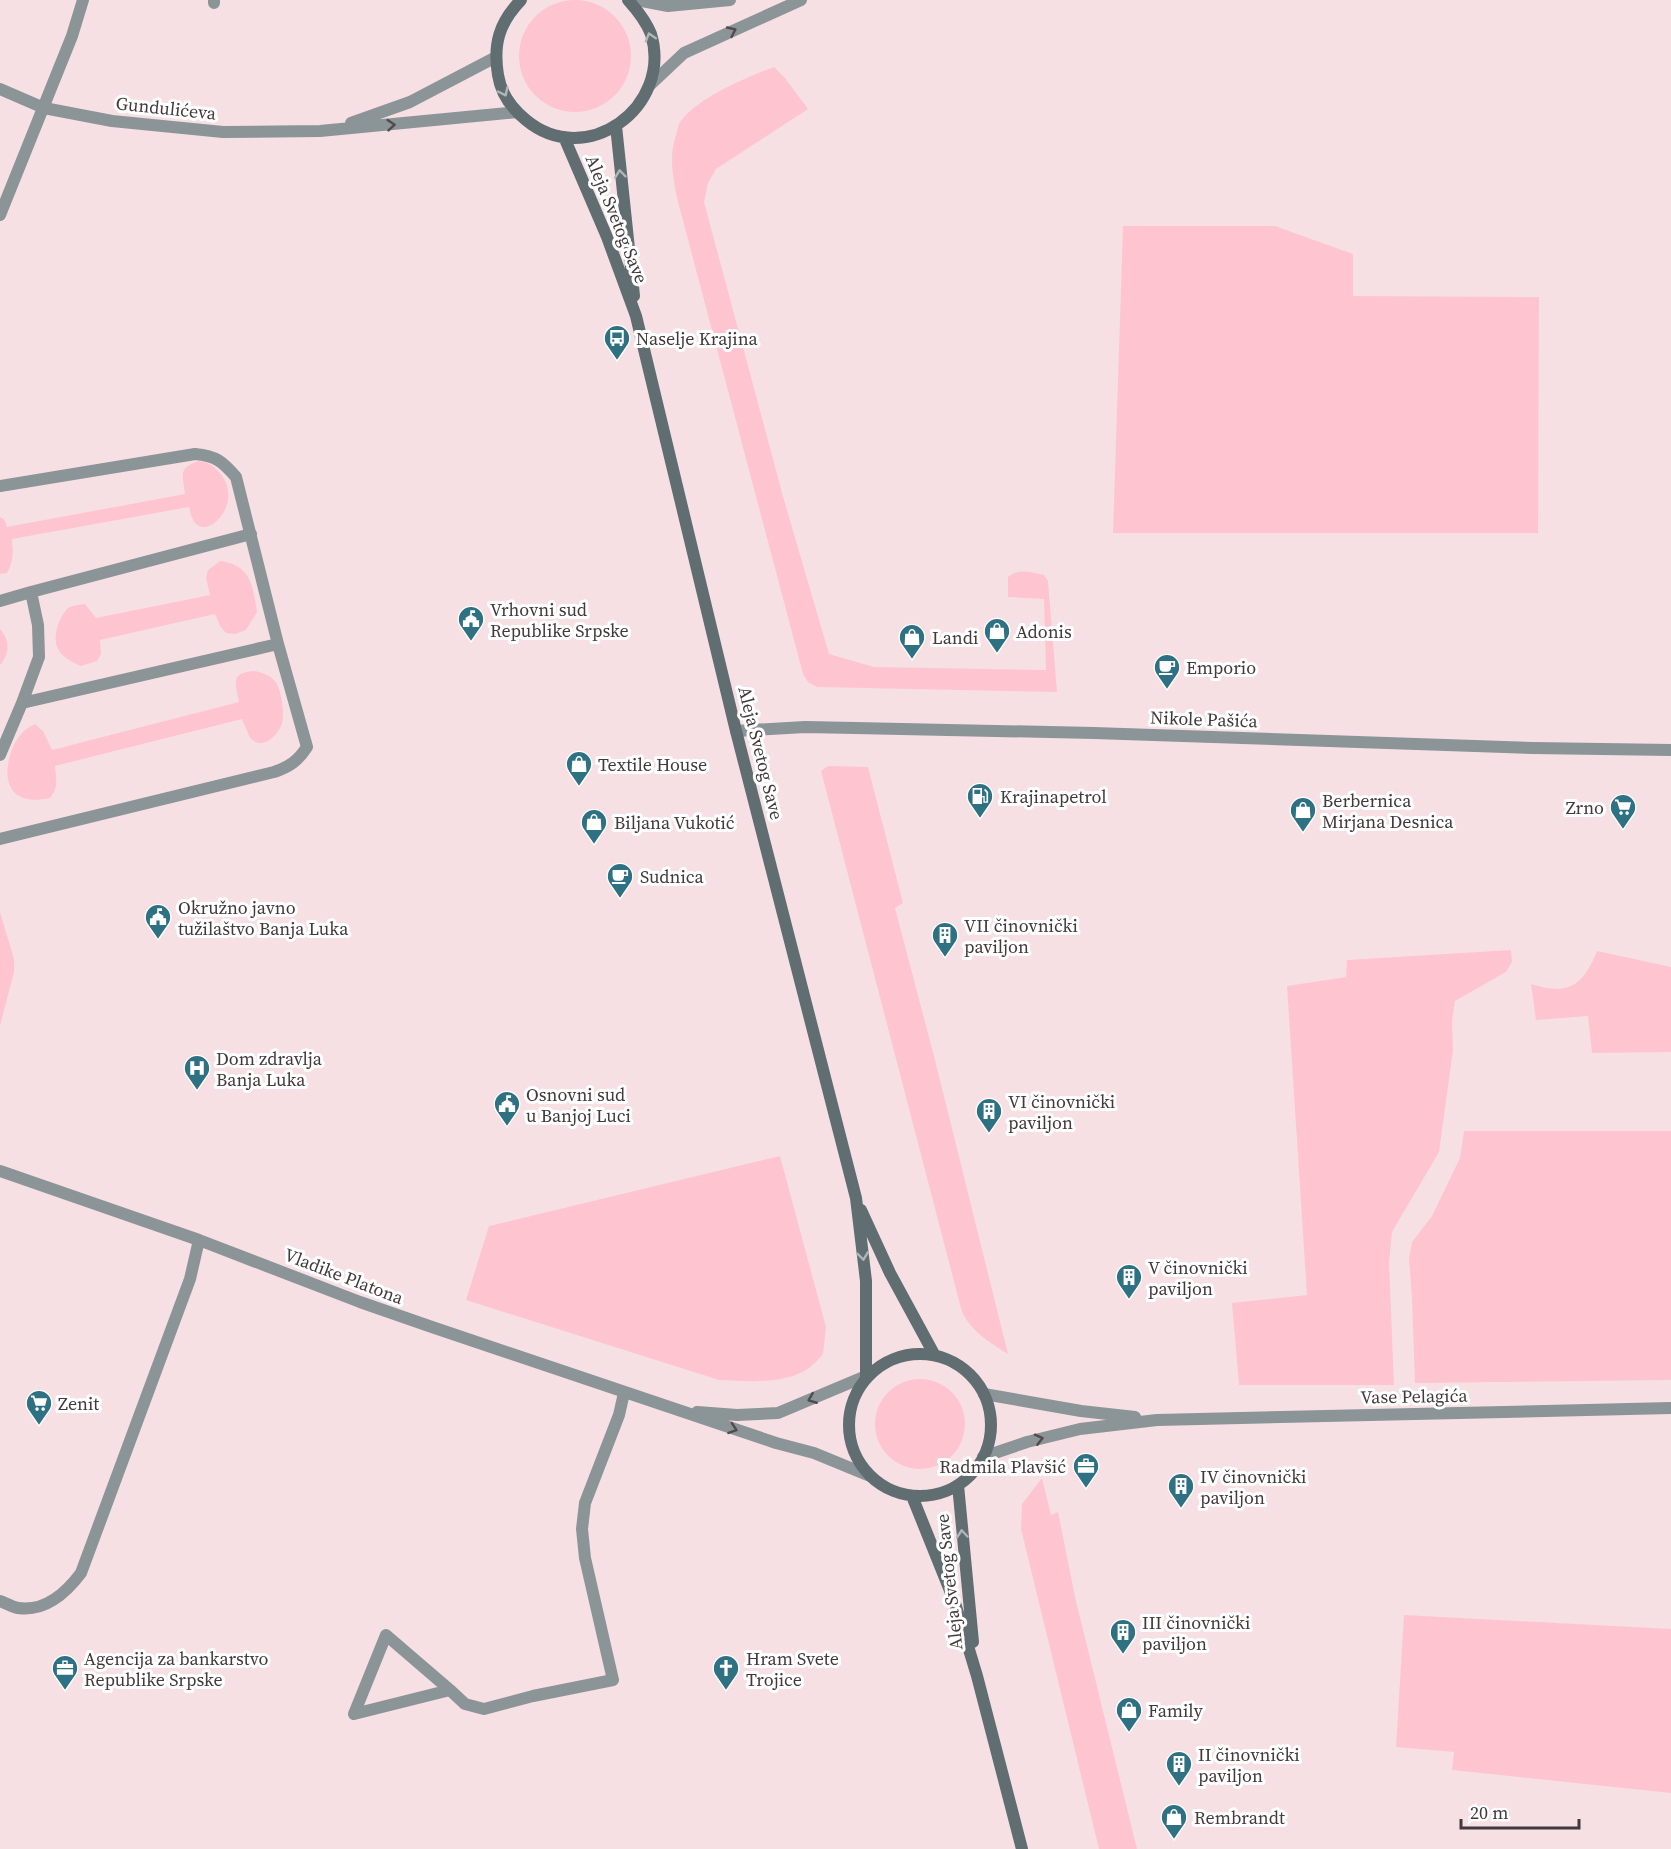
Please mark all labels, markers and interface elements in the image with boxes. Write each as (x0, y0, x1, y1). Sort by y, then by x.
one-way arrow (725, 26, 736, 38)
one-way arrow (645, 32, 657, 43)
one-way arrow (496, 85, 508, 96)
street label: Gundulićeva (115, 90, 218, 126)
one-way arrow (386, 118, 395, 131)
street label: Aleja Svetog Save (580, 151, 654, 287)
one-way arrow (614, 169, 627, 178)
bus stop icon: Naselje Krajina (602, 323, 632, 361)
place label: Naselje Krajina (636, 326, 759, 351)
place label: Vrhovni sud Republike Srpske (490, 597, 629, 643)
public building icon: Vrhovni sud Republike Srpske (456, 604, 486, 642)
shop icon: Adonis (982, 616, 1012, 654)
place label: Adonis (1016, 619, 1072, 644)
shop icon: Landi (897, 622, 927, 660)
place label: Landi (932, 625, 978, 650)
cafe icon: Emporio (1152, 652, 1182, 690)
place label: Emporio (1186, 655, 1256, 680)
street label: Aleja Svetog Save (732, 684, 790, 822)
street label: Nikole Pašića (1150, 705, 1259, 733)
shop icon: Textile House (564, 749, 594, 787)
place label: Textile House (598, 752, 707, 777)
fuel station icon: Krajinapetrol (965, 781, 995, 819)
place label: Krajinapetrol (1000, 784, 1107, 809)
place label: Berbernica Mirjana Desnica (1322, 788, 1454, 834)
supermarket icon: Zrno (1608, 792, 1638, 830)
shop icon: Berbernica Mirjana Desnica (1288, 795, 1318, 833)
place label: Zrno (1566, 795, 1604, 820)
shop icon: Biljana Vukotić (579, 807, 609, 845)
place label: Biljana Vukotić (614, 810, 735, 835)
cafe icon: Sudnica (605, 861, 635, 899)
place label: Sudnica (640, 864, 705, 889)
place label: Okružno javno tužilaštvo Banja Luka (178, 895, 349, 941)
public building icon: Okružno javno tužilaštvo Banja Luka (143, 902, 173, 940)
place label: VII činovnički paviljon (964, 913, 1078, 959)
building icon: VII činovnički paviljon (930, 920, 960, 958)
place label: Dom zdravlja Banja Luka (216, 1046, 323, 1092)
hospital icon: Dom zdravlja Banja Luka (182, 1053, 212, 1091)
place label: Osnovni sud u Banjoj Luci (526, 1082, 631, 1128)
public building icon: Osnovni sud u Banjoj Luci (492, 1089, 522, 1127)
place label: VI činovnički paviljon (1008, 1089, 1115, 1135)
building icon: VI činovnički paviljon (974, 1096, 1004, 1134)
street label: Vladike Platona (281, 1242, 408, 1310)
one-way arrow (857, 1252, 869, 1261)
place label: V činovnički paviljon (1148, 1255, 1248, 1301)
building icon: V činovnički paviljon (1114, 1262, 1144, 1300)
street label: Vase Pelagića (1360, 1383, 1469, 1409)
supermarket icon: Zenit (24, 1388, 54, 1426)
place label: Zenit (58, 1391, 99, 1416)
one-way arrow (808, 1392, 819, 1404)
one-way arrow (727, 1422, 738, 1434)
one-way arrow (1034, 1433, 1044, 1446)
office icon: Radmila Plavšić (1071, 1451, 1101, 1489)
place label: Radmila Plavšić (939, 1454, 1066, 1479)
place label: IV činovnički paviljon (1200, 1464, 1306, 1510)
building icon: IV činovnički paviljon (1166, 1471, 1196, 1509)
street label: Aleja Svetog Save (929, 1513, 969, 1651)
one-way arrow (956, 1529, 969, 1538)
place label: III činovnički paviljon (1142, 1610, 1250, 1656)
building icon: III činovnički paviljon (1108, 1617, 1138, 1655)
place label: Agencija za bankarstvo Republike Srpske (84, 1646, 269, 1692)
place label: Hram Svete Trojice (746, 1646, 839, 1692)
office icon: Agencija za bankarstvo Republike Srpske (50, 1653, 80, 1691)
church icon: Hram Svete Trojice (711, 1653, 741, 1691)
shop icon: Family (1114, 1695, 1144, 1733)
place label: Family (1148, 1698, 1204, 1723)
place label: II činovnički paviljon (1198, 1742, 1300, 1788)
building icon: II činovnički paviljon (1164, 1749, 1194, 1787)
scale bar (1461, 1792, 1580, 1830)
text: 20 m (1470, 1800, 1508, 1825)
shop icon: Rembrandt (1159, 1802, 1189, 1840)
place label: Rembrandt (1194, 1805, 1285, 1830)

